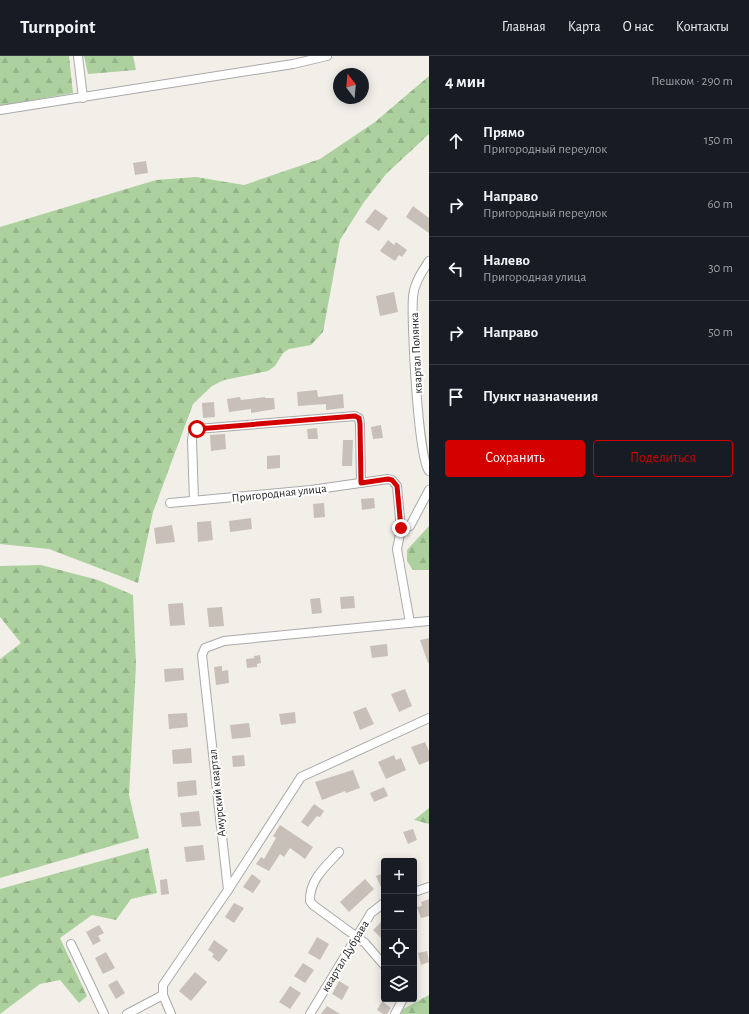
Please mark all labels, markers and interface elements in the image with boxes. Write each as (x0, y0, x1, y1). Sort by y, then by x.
text: Turnpoint (20, 18, 95, 37)
text: Главная (502, 20, 546, 34)
text: Карта (568, 20, 601, 34)
text: О нас (623, 20, 654, 34)
text: Контакты (676, 20, 729, 34)
north arrow (333, 68, 369, 104)
text: 4 мин (445, 73, 485, 90)
text: Пешком · 290 m (651, 75, 733, 88)
text: Прямо (483, 125, 525, 140)
icon: ahead (445, 130, 467, 152)
text: 150 m (704, 134, 733, 147)
text: Пригородный переулок (483, 143, 607, 156)
text: Направо (483, 189, 538, 204)
icon: right (445, 194, 467, 216)
text: 60 m (707, 198, 733, 211)
text: Пригородный переулок (483, 207, 607, 220)
text: Налево (483, 253, 530, 268)
icon: left (445, 258, 467, 280)
text: 30 m (708, 262, 733, 275)
text: Пригородная улица (483, 271, 587, 284)
street label: квартал Полянка (408, 312, 424, 394)
icon: right (445, 322, 467, 344)
text: Направо (483, 325, 538, 340)
text: 50 m (708, 326, 733, 339)
icon: arrive (445, 386, 467, 408)
text: Пункт назначения (483, 389, 598, 404)
route start (188, 420, 206, 438)
button: Сохранить (445, 440, 585, 477)
button: Поделиться (593, 440, 733, 477)
street label: Пригородная улица (231, 482, 328, 505)
route end (392, 519, 410, 537)
street label: Амурский квартал (206, 748, 229, 837)
map controls (381, 858, 417, 1002)
button: + (381, 858, 417, 894)
button: − (381, 894, 417, 930)
street label: квартал Дубрава (319, 918, 372, 994)
button: locate (381, 930, 417, 966)
button: layers (381, 966, 417, 1002)

